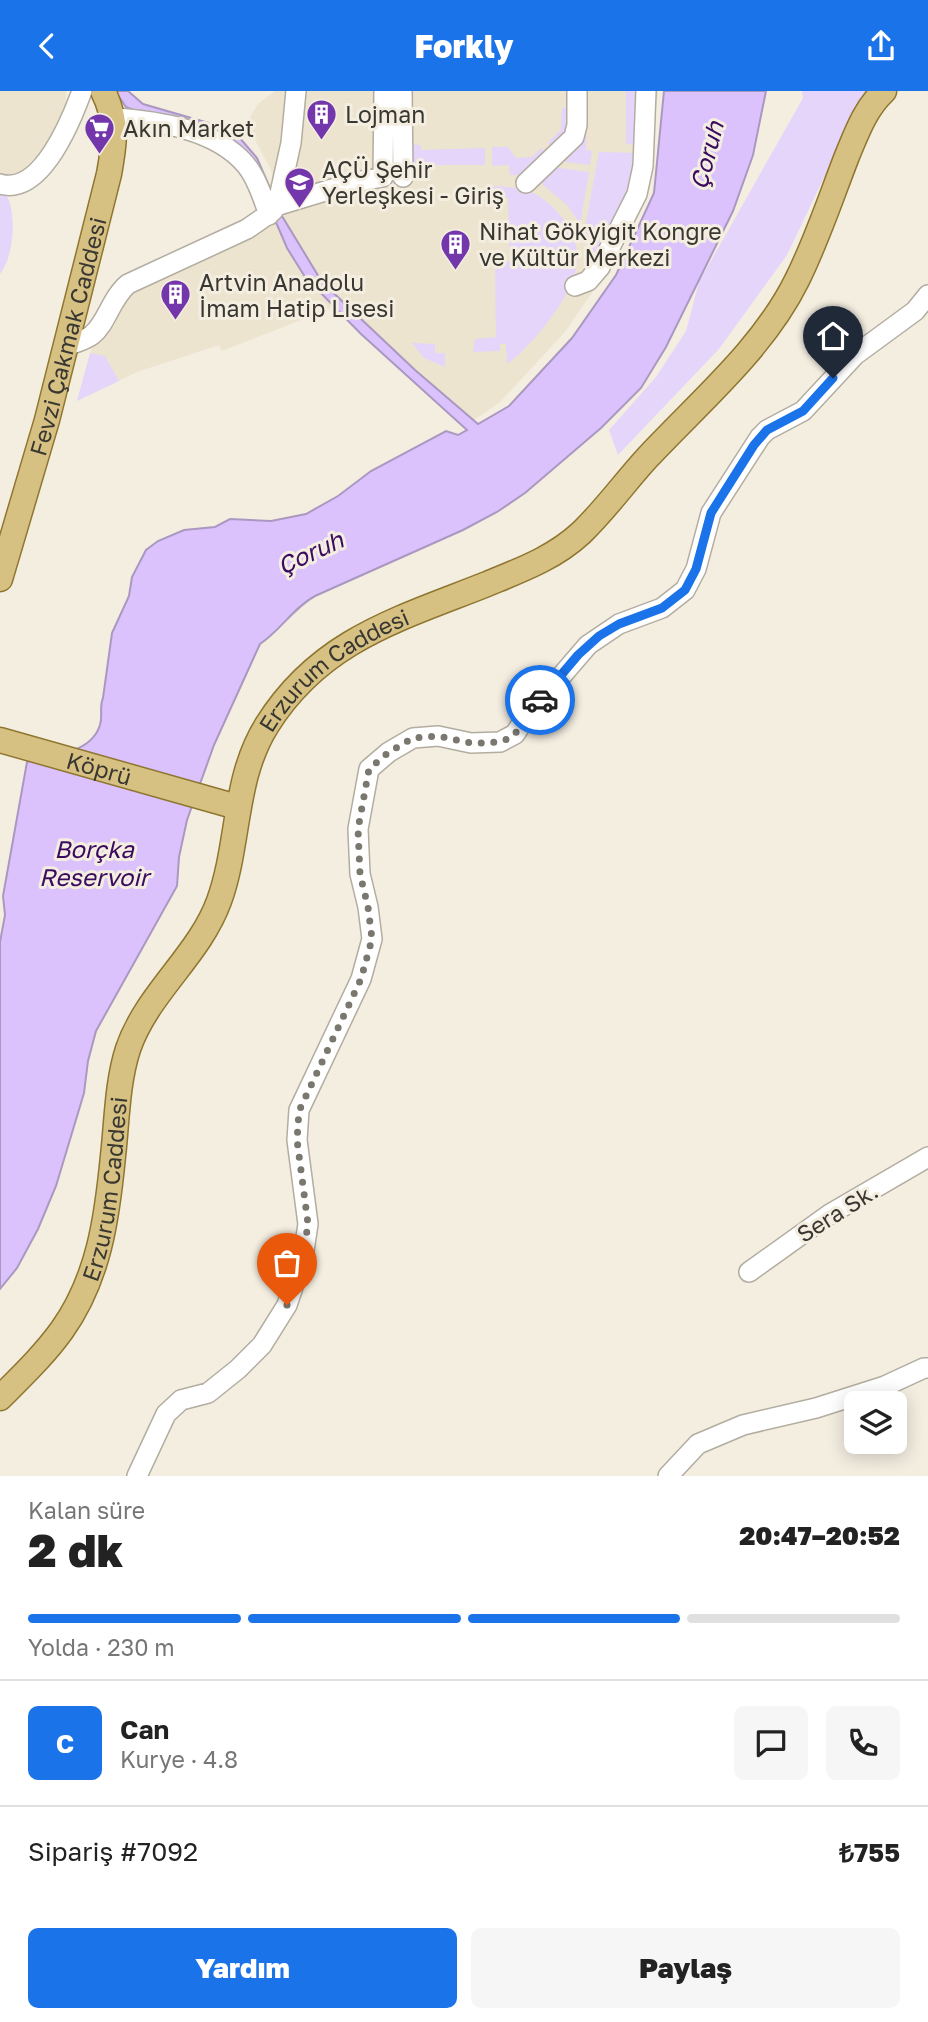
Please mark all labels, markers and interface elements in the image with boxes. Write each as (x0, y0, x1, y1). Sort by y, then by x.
icon: back (28, 27, 66, 65)
text: Forkly (415, 27, 513, 65)
icon: share (862, 27, 900, 65)
building icon: Lojman (305, 97, 339, 141)
place label: Lojman (345, 100, 425, 128)
supermarket icon: Akın Market (83, 111, 117, 155)
place label: Akın Market (123, 114, 254, 142)
water label: Çoruh (683, 117, 730, 193)
place label: AÇÜ Şehir Yerleşkesi - Giriş (322, 155, 504, 209)
school or university icon: AÇÜ Şehir Yerleşkesi - Giriş (282, 165, 316, 209)
street label: Fevzi Çakmak Caddesi (23, 214, 112, 459)
place label: Nihat Gökyiğit Kongre ve Kültür Merkezi (479, 217, 722, 271)
building icon: Nihat Gökyiğit Kongre ve Kültür Merkezi (439, 227, 473, 271)
place label: Artvin Anadolu İmam Hatip Lisesi (199, 268, 394, 322)
building icon: Artvin Anadolu İmam Hatip Lisesi (159, 278, 193, 322)
pin (803, 306, 863, 378)
icon: home (814, 317, 852, 355)
water label: Çoruh (272, 524, 349, 581)
street label: Erzurum Caddesi (252, 602, 413, 737)
courier (505, 665, 575, 735)
icon: car (521, 681, 559, 719)
street label: Köprü (63, 746, 135, 791)
water label: Borçka Reservoir (39, 834, 153, 891)
street label: Erzurum Caddesi (75, 1095, 132, 1285)
street label: Sera Sk. (791, 1176, 883, 1248)
pin (257, 1233, 317, 1305)
icon: bag (268, 1244, 306, 1282)
map controls (844, 1391, 907, 1454)
button: layers (844, 1391, 907, 1454)
text: Kalan süre (28, 1496, 145, 1524)
text: 20:47–20:52 (739, 1520, 900, 1551)
text: 2 dk (28, 1522, 123, 1577)
text: Yolda · 230 m (28, 1633, 175, 1661)
button: chat (734, 1706, 808, 1780)
button: phone (826, 1706, 900, 1780)
text: Can (120, 1714, 169, 1745)
text: C (56, 1728, 74, 1759)
text: Kurye · 4.8 (120, 1745, 238, 1773)
text: Sipariş #7092 (28, 1836, 198, 1867)
text: ₺755 (839, 1837, 900, 1868)
button: Yardım (28, 1928, 457, 2008)
button: Paylaş (471, 1928, 900, 2008)

